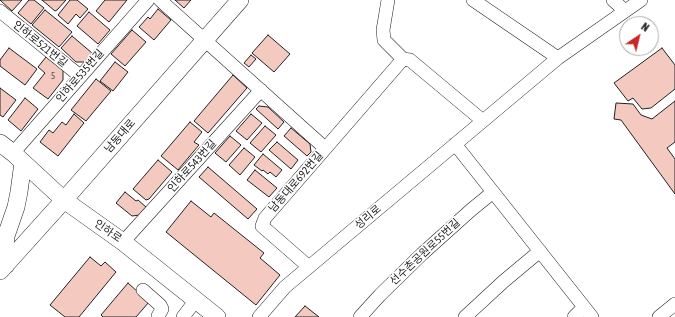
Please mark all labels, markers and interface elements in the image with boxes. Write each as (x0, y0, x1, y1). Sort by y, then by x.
north arrow (619, 16, 659, 56)
street label: 인하로521번길 (10, 18, 70, 70)
text: N (639, 20, 651, 34)
street label: 인하로535번길 (53, 47, 107, 105)
house number: 5 (51, 71, 55, 81)
street label: 남동대로 (102, 116, 138, 156)
street label: 인하로543번길 (165, 137, 219, 195)
street label: 남동대로692번길 (266, 149, 326, 215)
street label: 성리로 (352, 202, 384, 232)
street label: 선수촌공원로55번길 (387, 216, 463, 288)
street label: 인하로 (92, 217, 124, 245)

